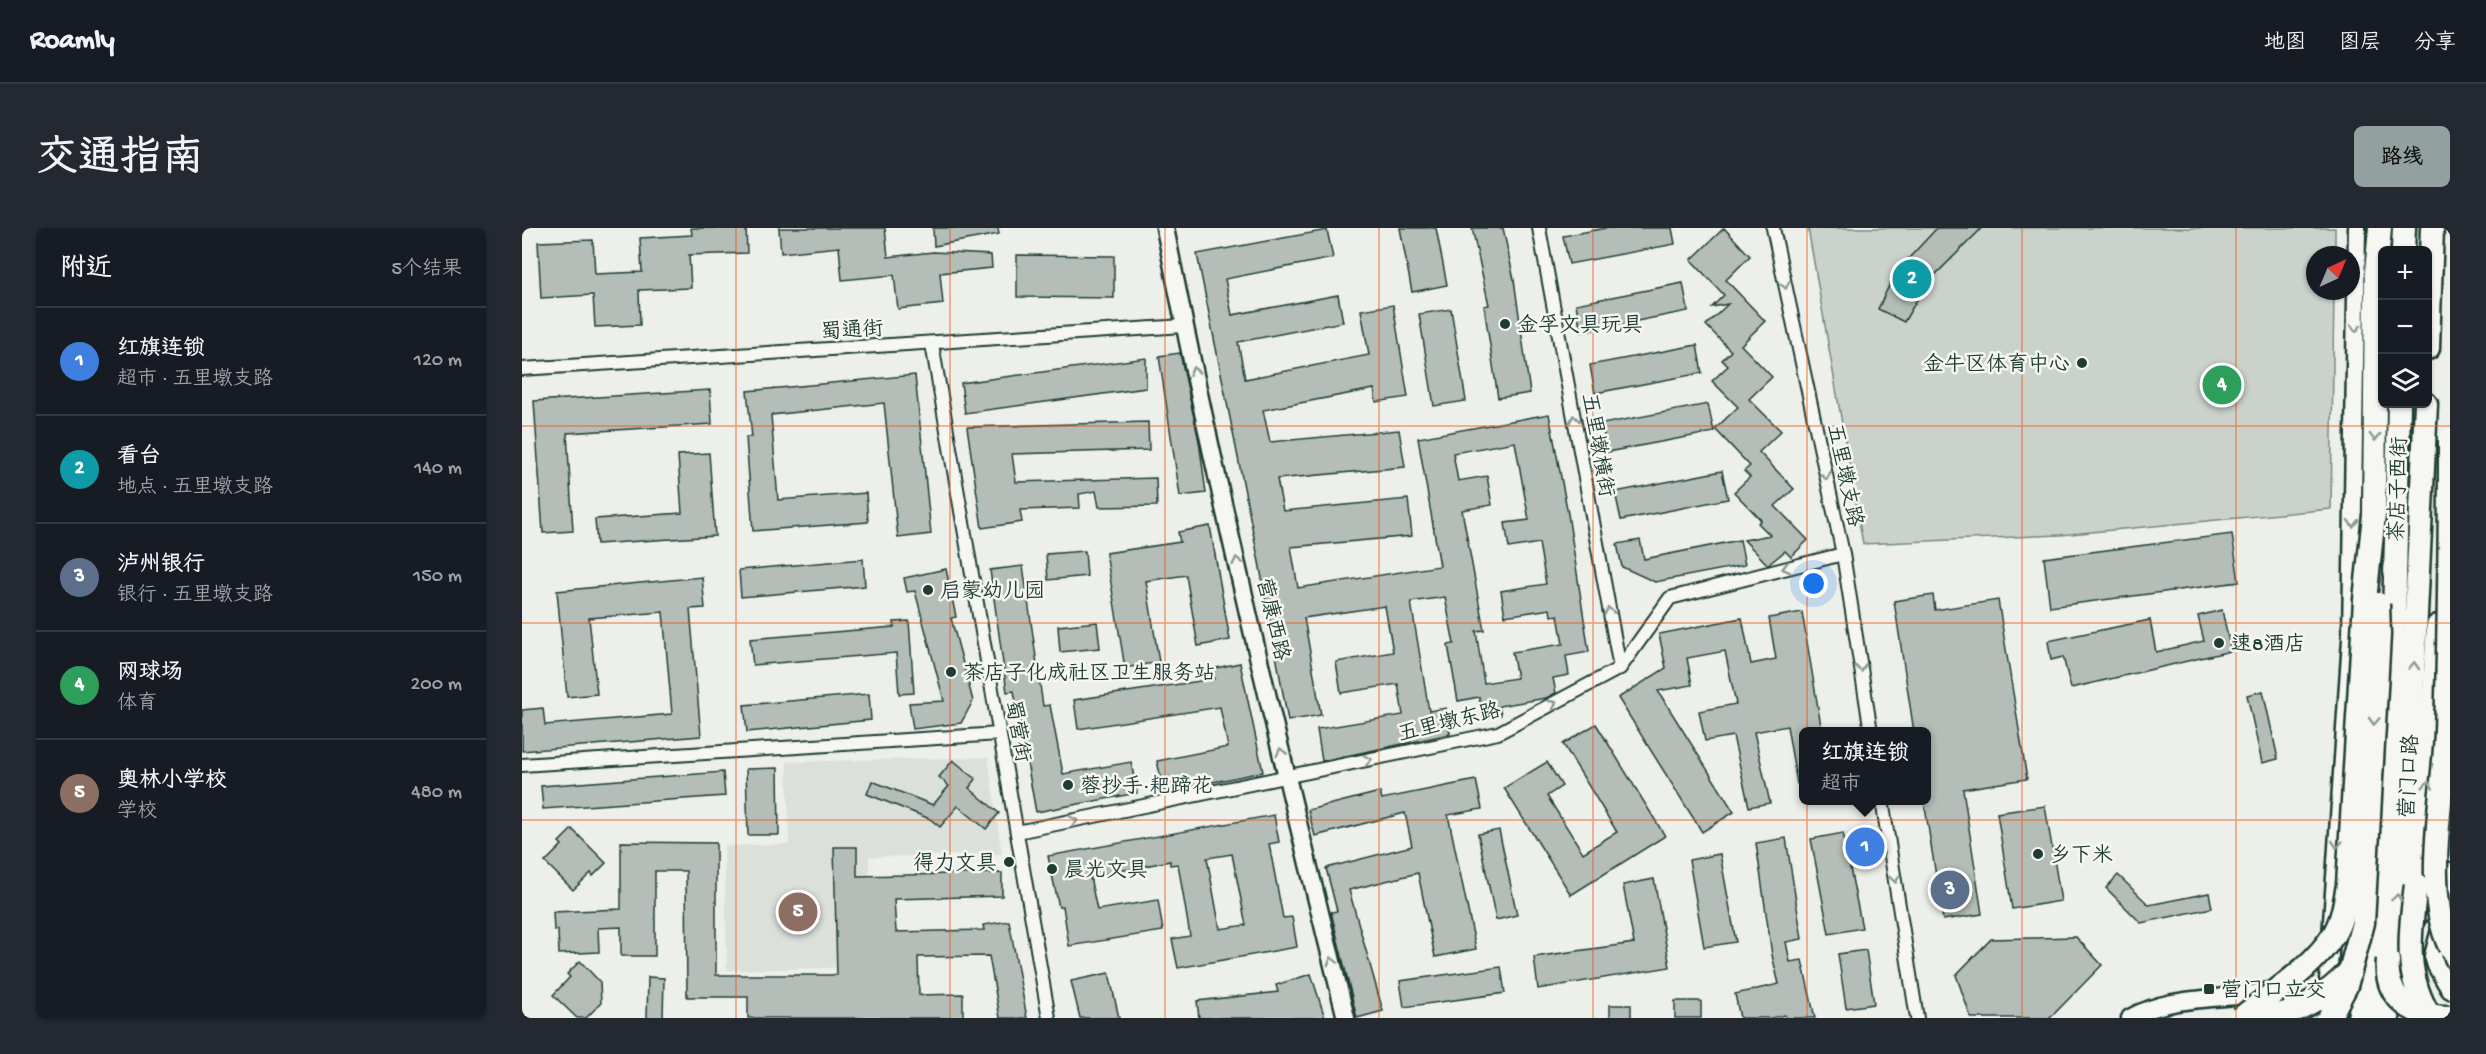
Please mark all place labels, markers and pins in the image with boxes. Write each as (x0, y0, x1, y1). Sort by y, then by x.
pin: 2 (1892, 256, 1932, 302)
place label: 金孚文具玩具 (1517, 313, 1643, 340)
marker: 金孚文具玩具 (1498, 317, 1512, 331)
place label: 金牛区体育中心 (1923, 352, 2070, 379)
marker: 金牛区体育中心 (2075, 356, 2089, 370)
pin: 4 (2202, 362, 2242, 408)
place label: 启蒙幼儿园 (940, 580, 1045, 606)
marker: 启蒙幼儿园 (921, 583, 935, 597)
place label: 速8酒店 (2231, 632, 2306, 659)
marker: 速8酒店 (2212, 636, 2226, 650)
place label: 茶店子化成社区卫生服务站 (963, 661, 1215, 688)
marker: 茶店子化成社区卫生服务站 (944, 665, 958, 679)
place label: 蓉抄手·耙蹄花 (1080, 774, 1213, 801)
marker: 蓉抄手·耙蹄花 (1061, 778, 1075, 792)
pin: 1 (1846, 824, 1884, 870)
place label: 乡下米 (2050, 843, 2113, 870)
marker: 乡下米 (2031, 847, 2045, 861)
place label: 得力文具 (913, 851, 997, 878)
marker: 得力文具 (1002, 855, 1016, 869)
place label: 晨光文具 (1064, 859, 1148, 885)
marker: 晨光文具 (1045, 862, 1059, 876)
pin: 3 (1930, 868, 1970, 912)
pin: 5 (778, 890, 818, 934)
place label: 营门口立交 (2221, 979, 2326, 1005)
marker: 营门口立交 (2202, 982, 2216, 996)

